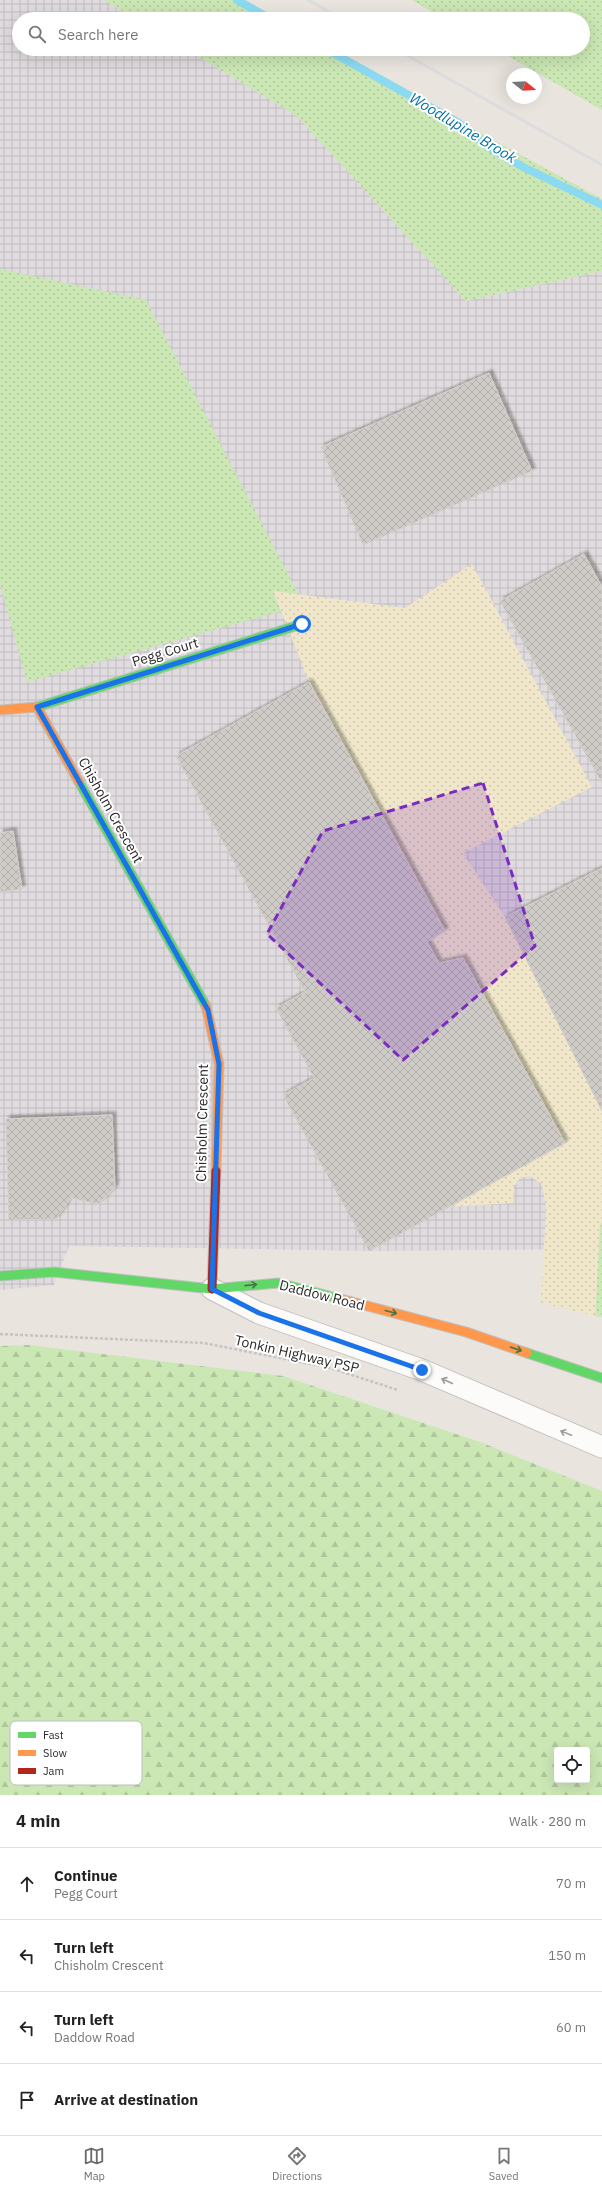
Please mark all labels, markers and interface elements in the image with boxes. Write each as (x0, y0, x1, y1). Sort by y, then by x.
search box (12, 12, 590, 56)
icon: search (26, 23, 48, 45)
text: Search here (58, 25, 138, 44)
north arrow (506, 68, 542, 104)
water label: Woodlupine Brook (406, 88, 520, 167)
route start (293, 615, 311, 633)
street label: Pegg Court (130, 633, 201, 671)
street label: Chisholm Crescent (75, 754, 147, 866)
street label: Chisholm Crescent (192, 1064, 212, 1182)
street label: Daddow Road (278, 1276, 366, 1314)
one-way arrow (244, 1281, 257, 1289)
one-way arrow (384, 1309, 397, 1316)
street label: Tonkin Highway PSP (233, 1331, 361, 1377)
one-way arrow (509, 1345, 521, 1353)
route end (413, 1361, 431, 1379)
one-way arrow (441, 1377, 453, 1384)
one-way arrow (560, 1428, 572, 1436)
legend (10, 1721, 142, 1785)
text: Fast (43, 1728, 64, 1742)
text: Slow (43, 1746, 67, 1760)
map controls (554, 1747, 590, 1783)
button: locate (554, 1747, 590, 1783)
text: Jam (43, 1764, 64, 1778)
text: 4 min (16, 1810, 60, 1832)
text: Walk · 280 m (509, 1813, 586, 1830)
text: Continue (54, 1866, 118, 1885)
icon: ahead (16, 1873, 38, 1895)
text: 70 m (556, 1875, 586, 1892)
text: Pegg Court (54, 1885, 118, 1902)
text: Turn left (54, 1938, 114, 1957)
icon: left (16, 1945, 38, 1967)
text: 150 m (548, 1947, 586, 1964)
text: Chisholm Crescent (54, 1957, 163, 1974)
text: Turn left (54, 2010, 114, 2029)
icon: left (16, 2017, 38, 2039)
text: 60 m (556, 2019, 586, 2036)
text: Daddow Road (54, 2029, 135, 2046)
icon: arrive (16, 2089, 38, 2111)
text: Arrive at destination (54, 2090, 198, 2109)
tab: Map (83, 2145, 105, 2183)
tab: Directions (272, 2145, 322, 2183)
tab: Saved (489, 2145, 519, 2183)

